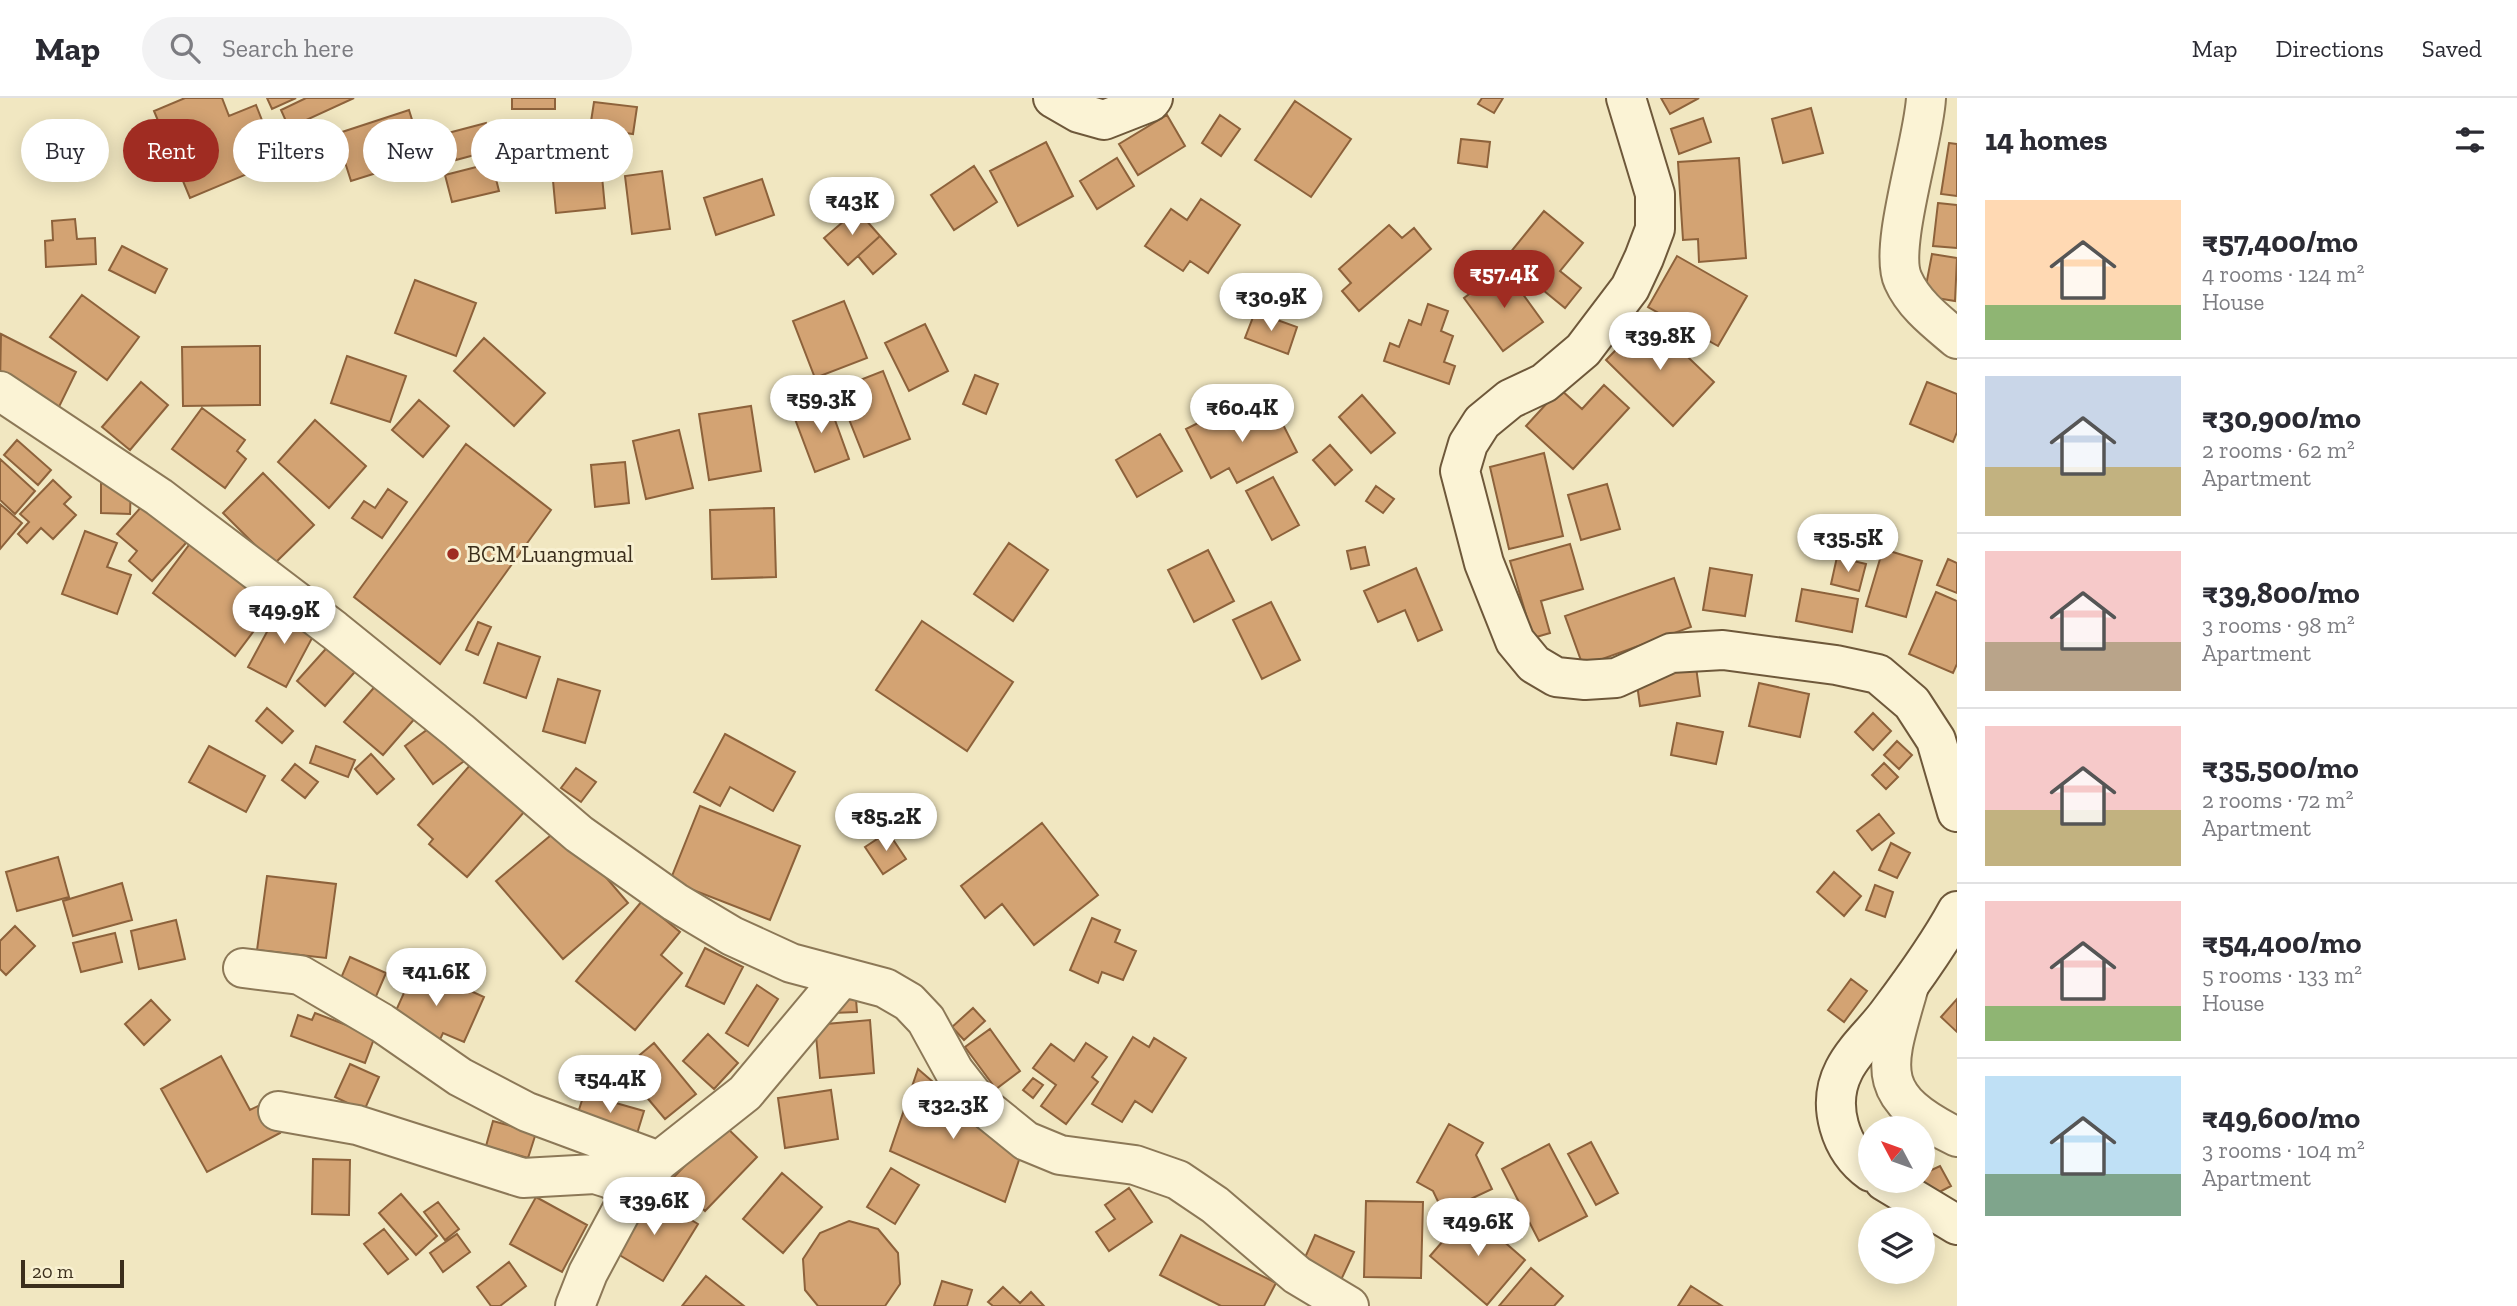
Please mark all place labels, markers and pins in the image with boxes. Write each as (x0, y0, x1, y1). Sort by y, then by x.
pin: ₹43K (811, 178, 893, 237)
pin: ₹57.4K (1447, 250, 1561, 310)
pin: ₹30.9K (1214, 274, 1328, 333)
pin: ₹39.8K (1603, 313, 1717, 372)
pin: ₹59.3K (764, 376, 878, 435)
pin: ₹60.4K (1185, 384, 1299, 444)
pin: ₹35.5K (1791, 514, 1905, 574)
place label: BCM Luangmual (467, 540, 633, 568)
marker: BCM Luangmual (445, 546, 461, 562)
pin: ₹49.9K (227, 587, 341, 646)
pin: ₹85.2K (829, 794, 943, 853)
pin: ₹41.6K (379, 948, 493, 1008)
pin: ₹54.4K (553, 1056, 667, 1115)
pin: ₹32.3K (896, 1082, 1010, 1141)
pin: ₹39.6K (597, 1178, 711, 1237)
pin: ₹49.6K (1421, 1198, 1535, 1258)

